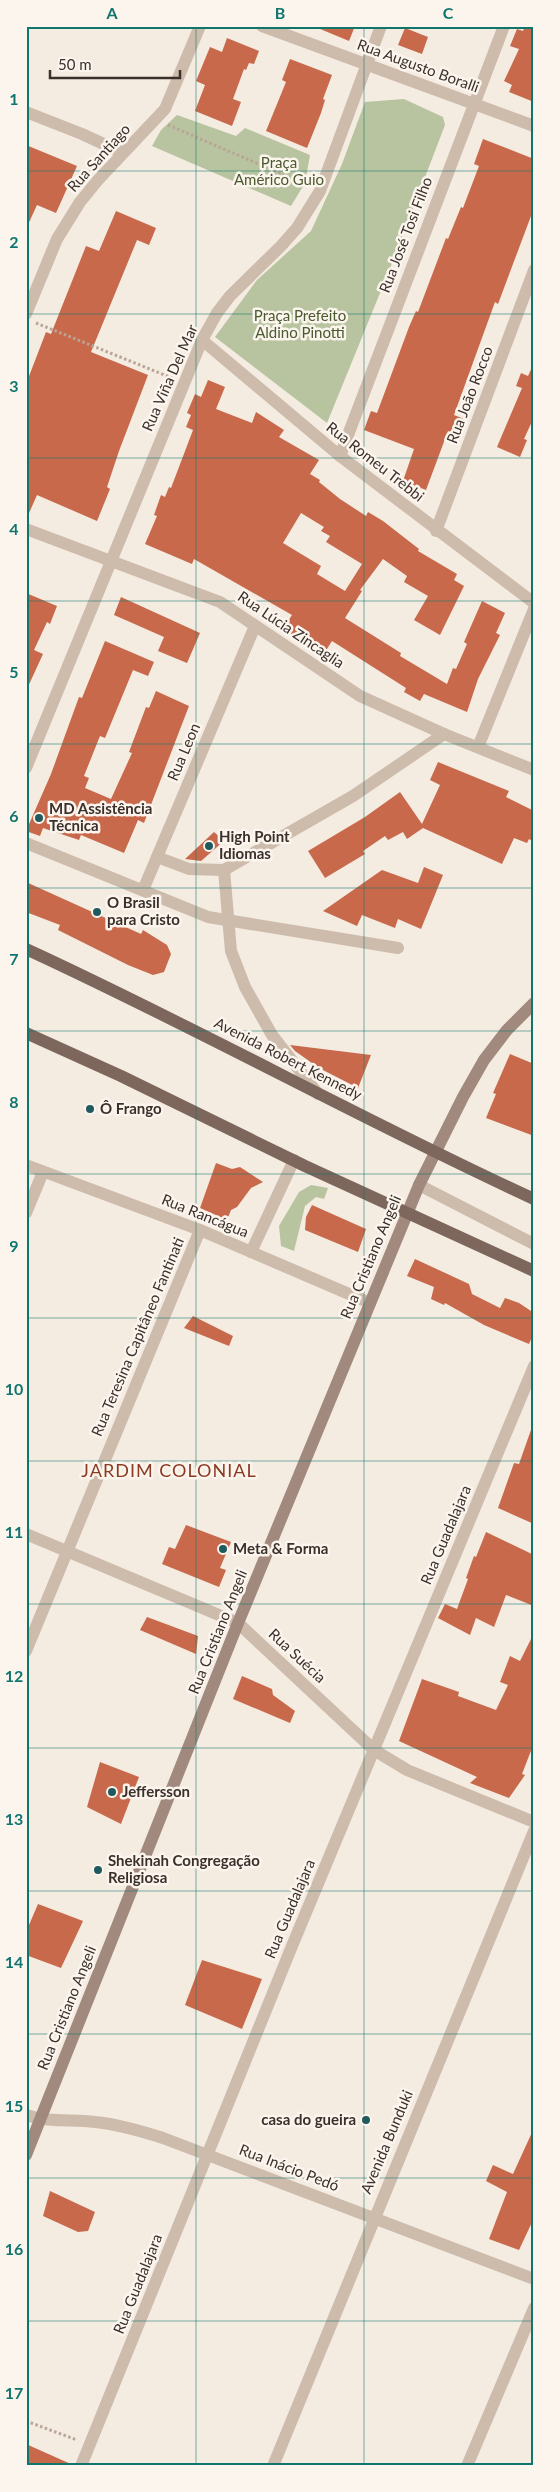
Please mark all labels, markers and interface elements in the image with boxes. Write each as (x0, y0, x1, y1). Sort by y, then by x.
text: A (105, 3, 118, 22)
text: B (275, 3, 285, 22)
text: C (443, 3, 454, 22)
street label: Rua Augusto Boralli (355, 35, 482, 95)
scale bar (50, 48, 180, 80)
text: 50 m (58, 55, 92, 73)
text: 1 (9, 89, 19, 108)
street label: Rua Santiago (63, 120, 134, 195)
park label: Praça Américo Guio (234, 153, 324, 188)
street label: Rua José Tosi Filho (375, 174, 435, 295)
text: 2 (9, 232, 19, 251)
park label: Praça Prefeito Aldino Pinotti (254, 306, 346, 341)
street label: Rua Viña Del Mar (138, 321, 201, 434)
street label: Rua João Rocco (442, 343, 496, 446)
text: 3 (9, 376, 19, 395)
street label: Rua Romeu Trebbi (323, 418, 428, 505)
text: 4 (9, 519, 19, 538)
street label: Rua Lúcia Zincaglia (235, 587, 348, 671)
text: 5 (9, 662, 19, 681)
street label: Rua Leon (163, 720, 203, 783)
place label: MD Assistência Técnica (49, 799, 152, 834)
text: 6 (9, 806, 19, 825)
marker: MD Assistência Técnica (33, 812, 45, 824)
place label: High Point Idiomas (219, 827, 290, 862)
marker: High Point Idiomas (203, 840, 215, 852)
place label: O Brasil para Cristo (107, 893, 180, 928)
marker: O Brasil para Cristo (91, 906, 103, 918)
text: 7 (9, 949, 19, 968)
street label: Avenida Robert Kennedy (212, 1013, 365, 1103)
text: 8 (9, 1092, 19, 1111)
place label: Ô Frango (100, 1099, 162, 1117)
marker: Ô Frango (84, 1103, 96, 1115)
street label: Rua Rancágua (159, 1189, 251, 1241)
street label: Rua Cristiano Angeli (336, 1192, 404, 1321)
street label: Rua Teresina Capitâneo Fantinati (87, 1234, 187, 1439)
text: 9 (9, 1236, 19, 1255)
text: 10 (5, 1379, 23, 1398)
district label: JARDIM COLONIAL (81, 1459, 257, 1481)
street label: Rua Guadalajara (416, 1482, 474, 1587)
text: 11 (5, 1522, 23, 1541)
place label: Meta & Forma (233, 1539, 328, 1557)
marker: Meta & Forma (217, 1543, 229, 1555)
street label: Rua Cristiano Angeli (184, 1567, 250, 1696)
street label: Rua Suécia (265, 1624, 330, 1686)
text: 12 (5, 1666, 23, 1685)
place label: Jeffersson (122, 1782, 190, 1800)
marker: Jeffersson (106, 1786, 118, 1798)
text: 13 (5, 1809, 23, 1828)
place label: Shekinah Congregação Religiosa (108, 1851, 260, 1886)
street label: Rua Guadalajara (260, 1856, 318, 1961)
marker: Shekinah Congregação Religiosa (92, 1864, 104, 1876)
street label: Rua Cristiano Angeli (33, 1943, 99, 2072)
text: 14 (5, 1952, 23, 1971)
street label: Avenida Bunduki (356, 2087, 416, 2196)
text: 15 (5, 2096, 23, 2115)
place label: casa do gueira (261, 2110, 356, 2128)
marker: casa do gueira (360, 2114, 372, 2126)
street label: Rua Inácio Pedó (237, 2140, 342, 2194)
street label: Rua Guadalajara (109, 2231, 165, 2336)
text: 16 (5, 2239, 23, 2258)
text: 17 (5, 2383, 23, 2402)

